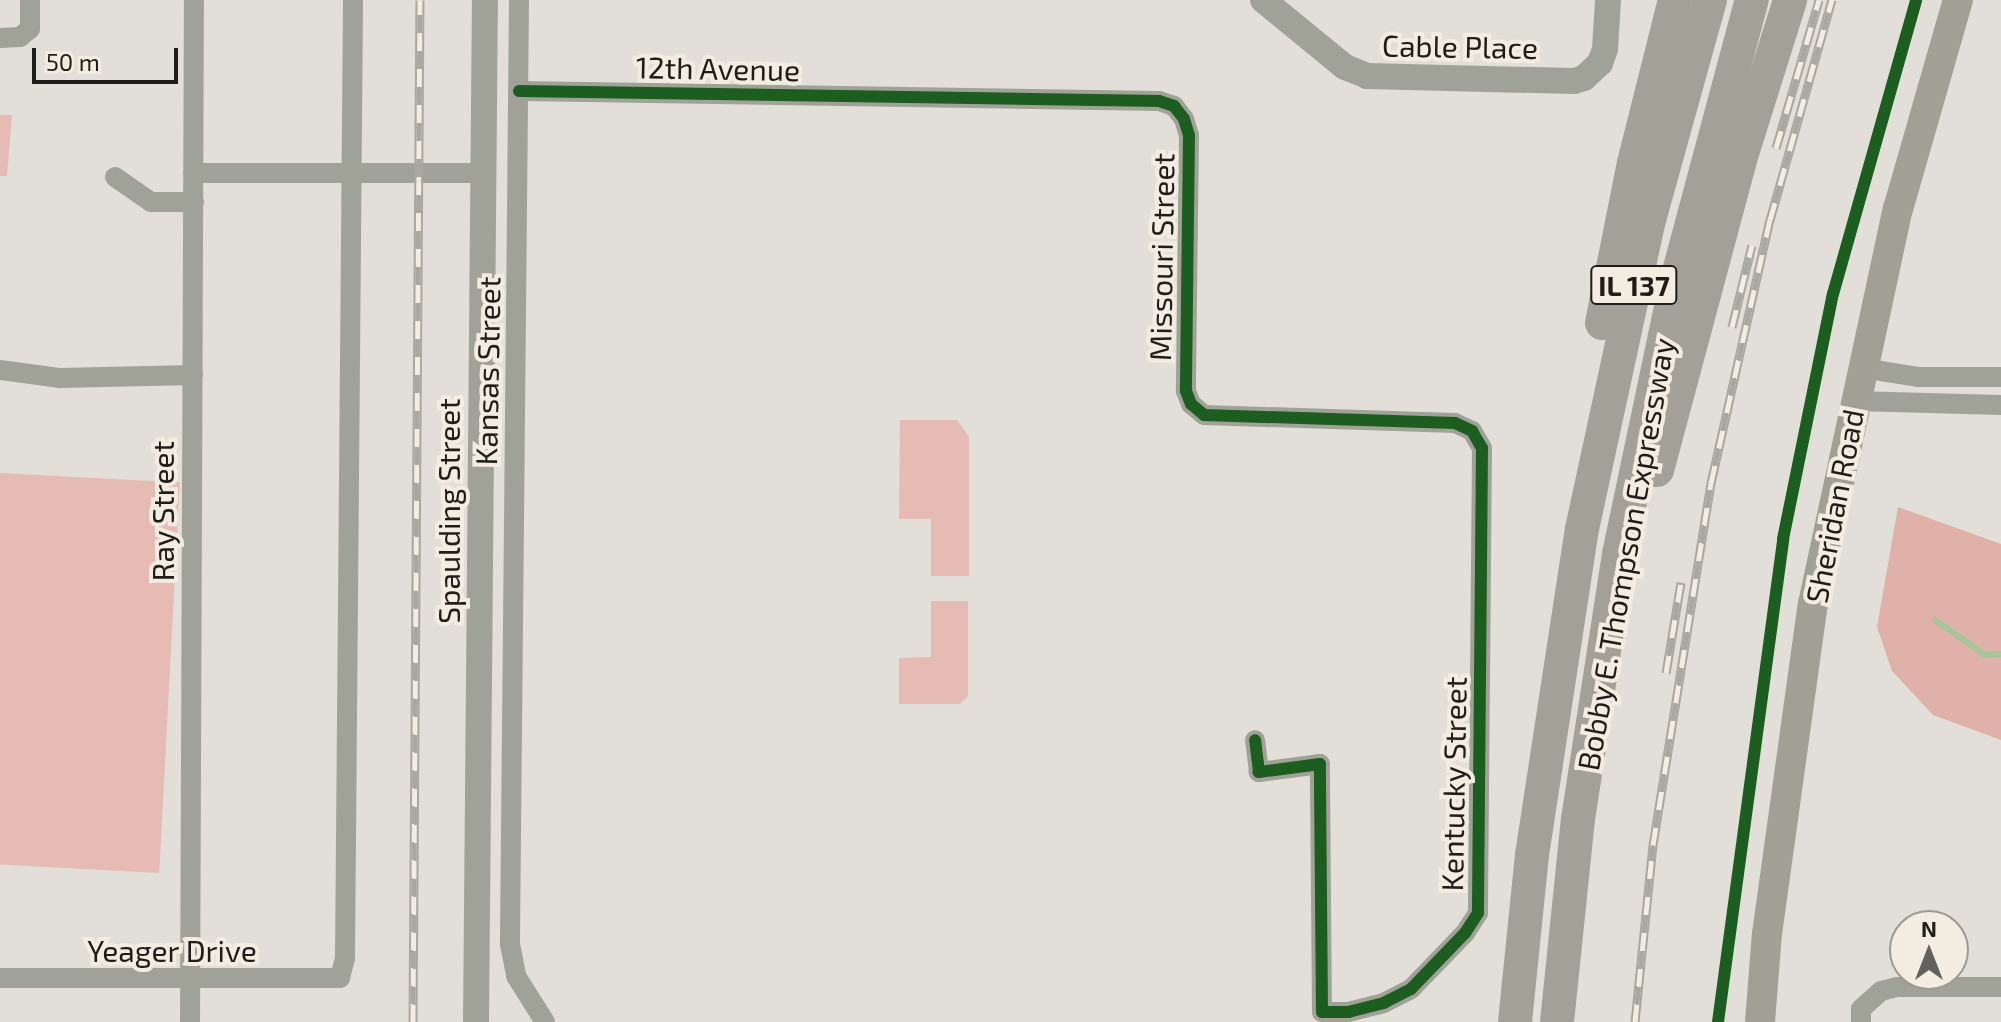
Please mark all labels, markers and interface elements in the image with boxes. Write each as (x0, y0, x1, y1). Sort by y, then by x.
street label: Cable Place (1382, 27, 1538, 65)
scale bar (36, 32, 182, 82)
text: 50 m (46, 47, 100, 76)
street label: 12th Avenue (635, 49, 801, 87)
street label: Missouri Street (1141, 153, 1181, 361)
road number: IL 137 (1590, 261, 1678, 309)
street label: Kansas Street (467, 276, 507, 466)
street label: Bobby E. Thompson Expressway (1569, 334, 1681, 774)
street label: Spaulding Street (430, 398, 466, 624)
street label: Sheridan Road (1798, 406, 1870, 606)
street label: Ray Street (144, 441, 180, 581)
street label: Kentucky Street (1433, 676, 1473, 892)
north arrow (1889, 910, 1969, 990)
text: N (1921, 915, 1937, 941)
street label: Yeager Drive (87, 932, 257, 968)

